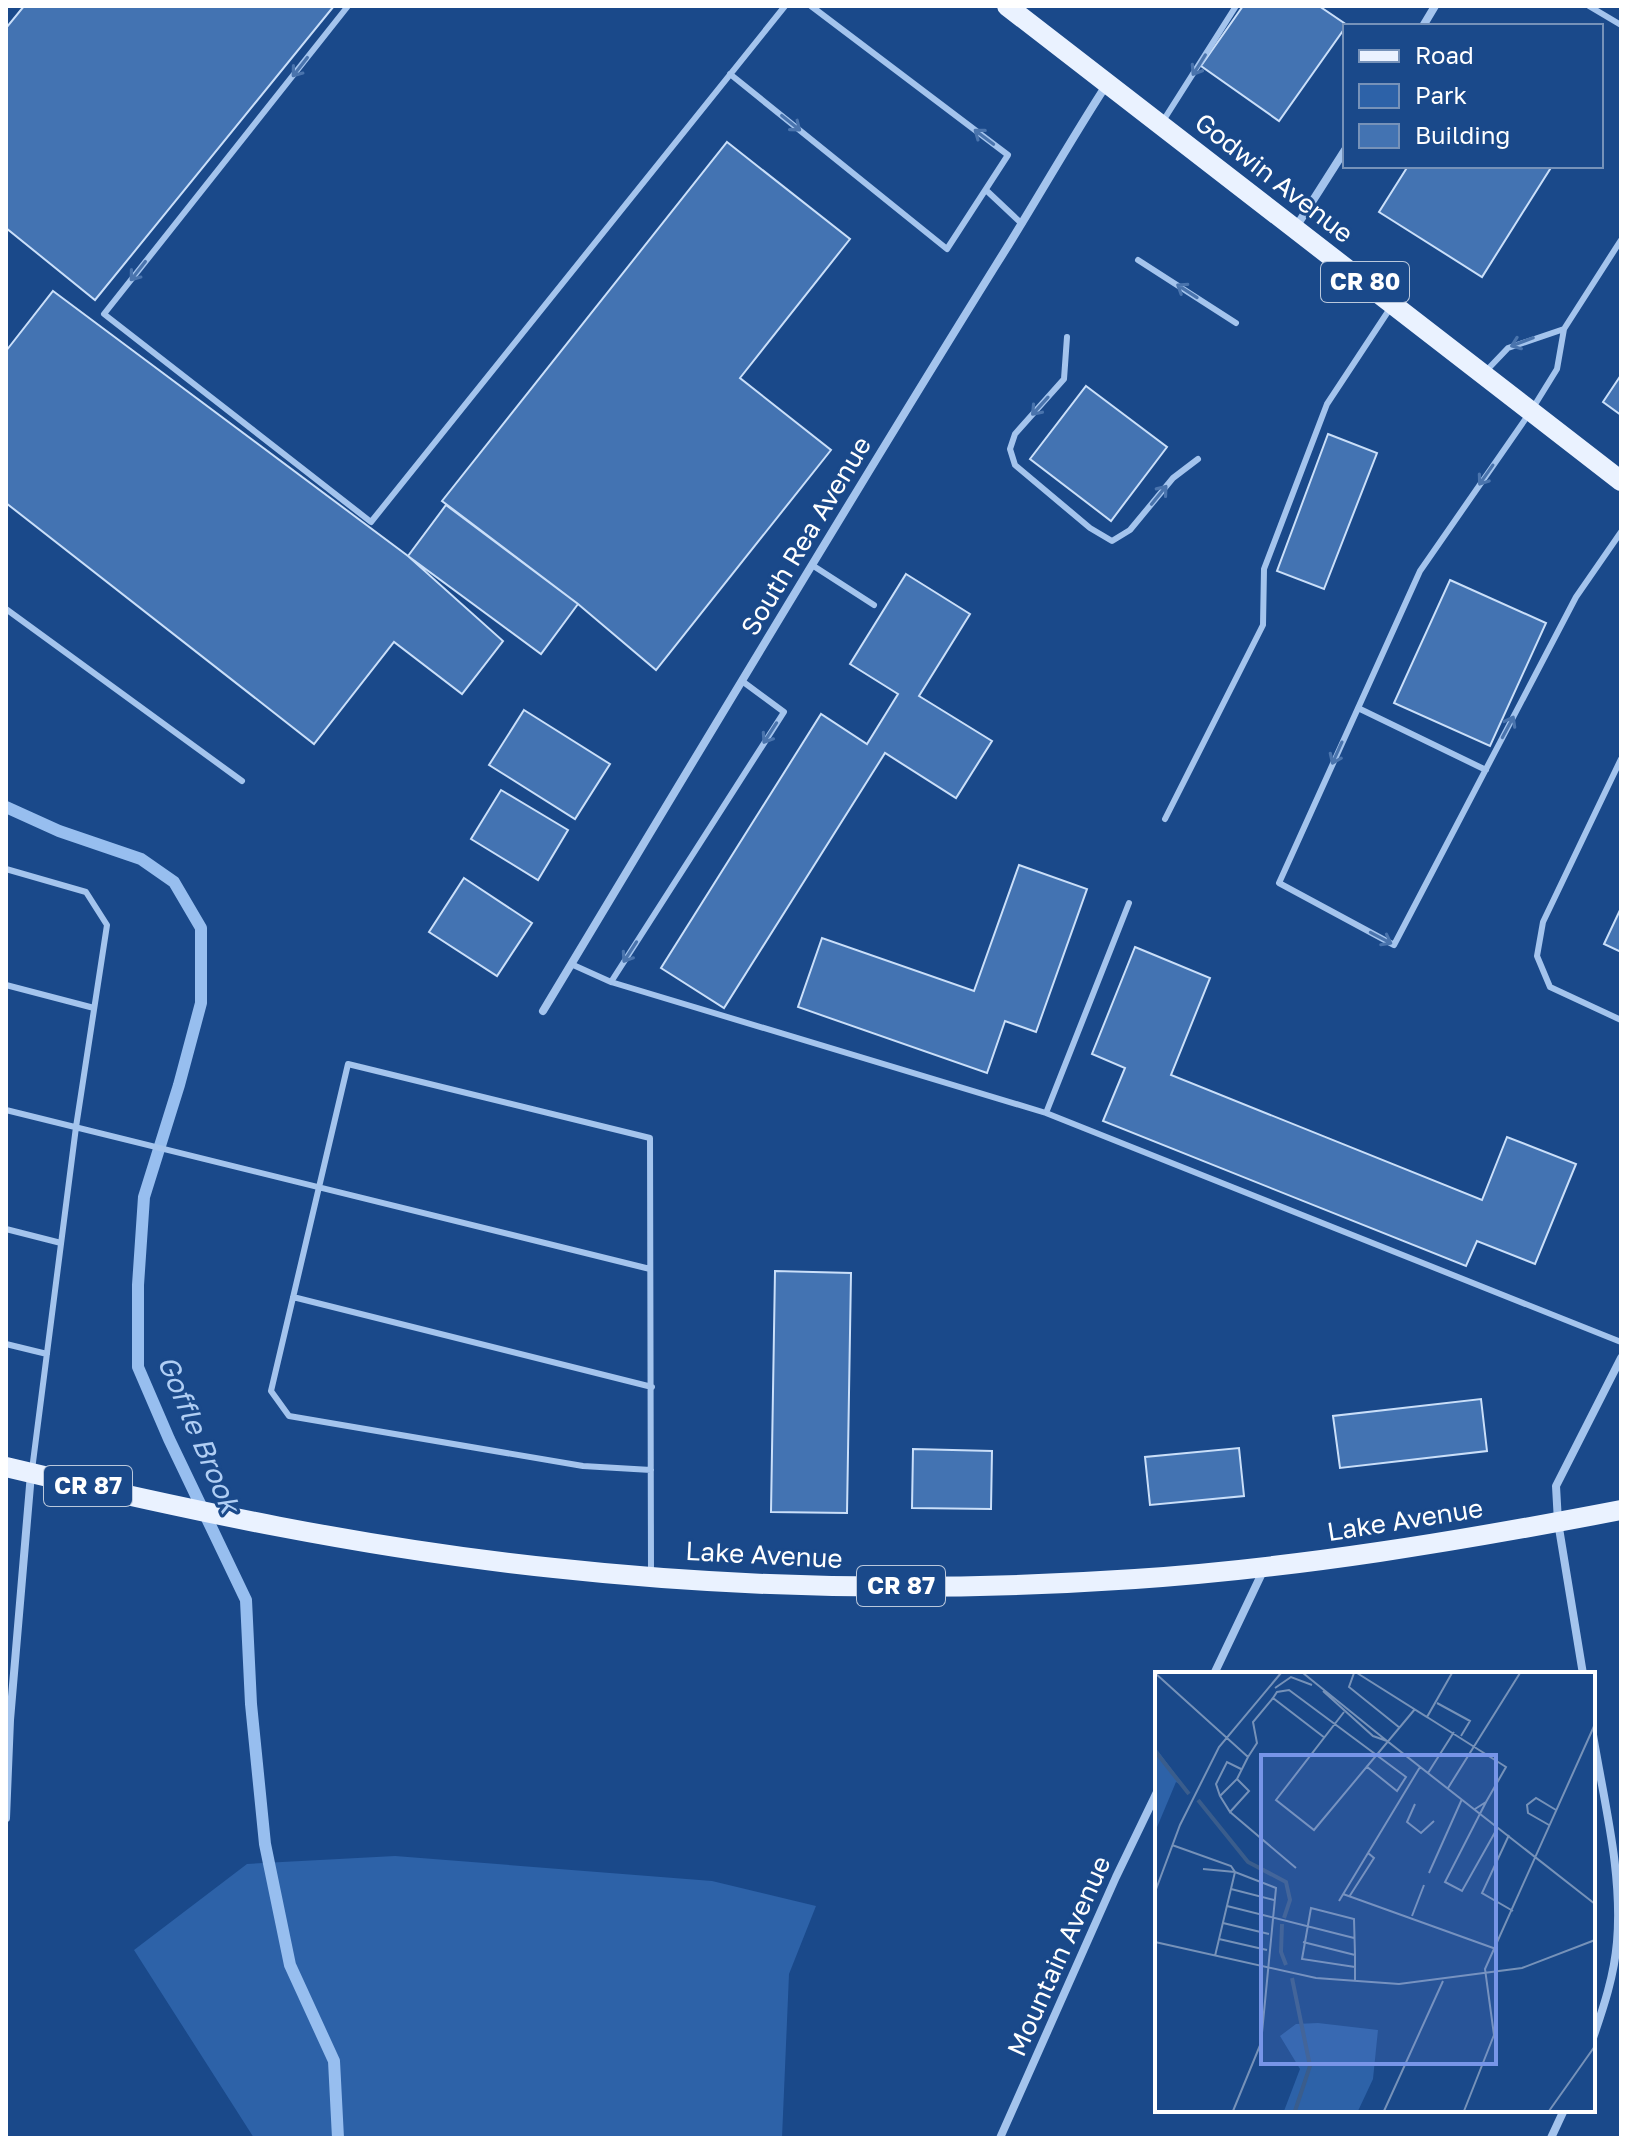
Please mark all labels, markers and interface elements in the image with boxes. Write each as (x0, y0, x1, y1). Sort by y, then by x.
legend (1343, 24, 1603, 168)
text: Road (1415, 40, 1474, 69)
one-way arrow (1190, 53, 1206, 76)
one-way arrow (291, 56, 309, 77)
text: Park (1415, 80, 1467, 109)
street label: Godwin Avenue (1189, 106, 1360, 249)
one-way arrow (780, 114, 801, 132)
text: Building (1415, 120, 1510, 149)
one-way arrow (973, 128, 995, 145)
one-way arrow (129, 260, 147, 281)
road number: CR 80 (1321, 262, 1409, 302)
one-way arrow (1176, 283, 1199, 299)
one-way arrow (1510, 336, 1535, 350)
one-way arrow (1031, 396, 1049, 416)
street label: South Rea Avenue (734, 431, 877, 641)
one-way arrow (1478, 464, 1494, 486)
one-way arrow (1150, 485, 1168, 506)
one-way arrow (1500, 716, 1516, 740)
one-way arrow (762, 722, 779, 744)
one-way arrow (1329, 740, 1344, 764)
one-way arrow (1369, 931, 1393, 947)
one-way arrow (622, 941, 639, 963)
water label: Goffle Brook (152, 1350, 249, 1520)
road number: CR 87 (44, 1466, 132, 1506)
street label: Lake Avenue (1325, 1492, 1485, 1547)
street label: Lake Avenue (685, 1535, 843, 1574)
road number: CR 87 (857, 1566, 945, 1606)
inset map (1155, 1672, 1595, 2112)
street label: Mountain Avenue (1001, 1851, 1117, 2061)

